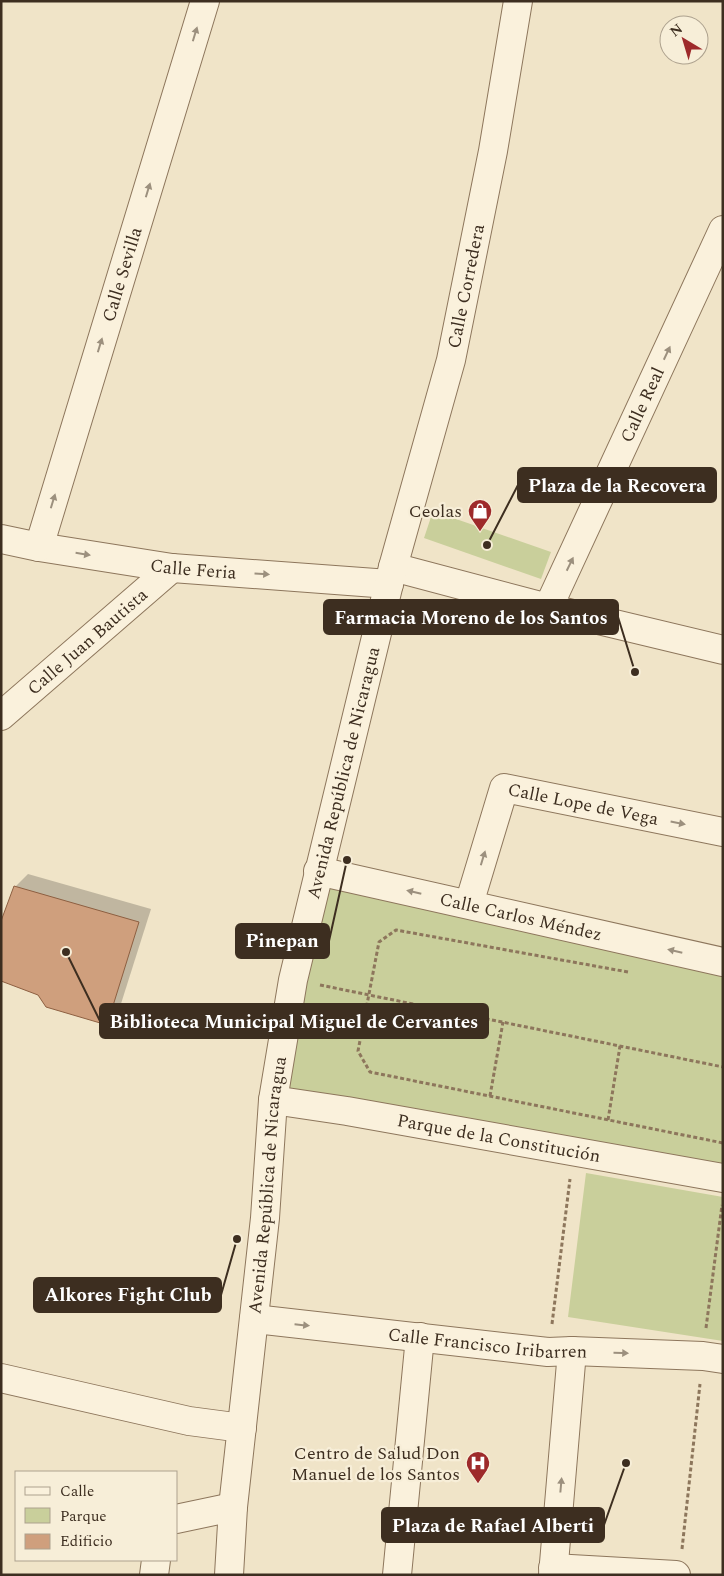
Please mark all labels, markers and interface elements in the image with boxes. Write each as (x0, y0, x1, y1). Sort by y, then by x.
north arrow (659, 15, 709, 65)
text: N (665, 18, 687, 42)
one-way arrow (191, 27, 199, 42)
one-way arrow (144, 182, 152, 197)
street label: Calle Corredera (440, 221, 492, 351)
street label: Calle Sevilla (95, 223, 149, 325)
one-way arrow (97, 338, 105, 353)
one-way arrow (663, 346, 671, 360)
street label: Calle Real (613, 363, 671, 447)
callout: Plaza de la Recovera (518, 468, 716, 502)
text: Plaza de la Recovera (528, 472, 706, 501)
one-way arrow (50, 493, 58, 508)
place label: Ceolas (409, 498, 462, 525)
shop icon: Ceolas (467, 498, 493, 532)
one-way arrow (76, 551, 92, 559)
street label: Calle Feria (148, 551, 238, 586)
one-way arrow (566, 557, 574, 571)
one-way arrow (254, 571, 270, 579)
street label: Calle Juan Bautista (21, 581, 154, 701)
callout: Farmacia Moreno de los Santos (324, 600, 618, 634)
text: Farmacia Moreno de los Santos (334, 604, 608, 633)
street label: Avenida República de Nicaragua (300, 644, 387, 902)
street label: Calle Lope de Vega (506, 776, 661, 832)
one-way arrow (670, 819, 686, 827)
one-way arrow (479, 850, 487, 865)
street label: Calle Carlos Méndez (437, 885, 605, 948)
one-way arrow (407, 888, 422, 896)
callout: Pinepan (236, 924, 329, 958)
text: Pinepan (245, 927, 319, 956)
one-way arrow (668, 947, 683, 955)
callout: Biblioteca Municipal Miguel de Cervantes (100, 1004, 488, 1038)
text: Biblioteca Municipal Miguel de Cervantes (110, 1008, 478, 1037)
street label: Avenida República de Nicaragua (241, 1054, 294, 1315)
street label: Parque de la Constitución (395, 1107, 603, 1169)
callout: Alkores Fight Club (34, 1278, 221, 1312)
text: Alkores Fight Club (45, 1281, 211, 1310)
one-way arrow (295, 1321, 311, 1329)
street label: Calle Francisco Iribarren (387, 1321, 588, 1366)
one-way arrow (613, 1349, 629, 1357)
place label: Centro de Salud Don Manuel de los Santos (291, 1440, 460, 1488)
hospital icon: Centro de Salud Don Manuel de los Santos (465, 1450, 491, 1484)
legend (15, 1471, 178, 1561)
one-way arrow (557, 1476, 565, 1492)
text: Calle (60, 1480, 94, 1503)
text: Parque (60, 1505, 107, 1528)
callout: Plaza de Rafael Alberti (382, 1508, 604, 1542)
text: Plaza de Rafael Alberti (392, 1512, 594, 1541)
text: Edificio (60, 1530, 113, 1553)

